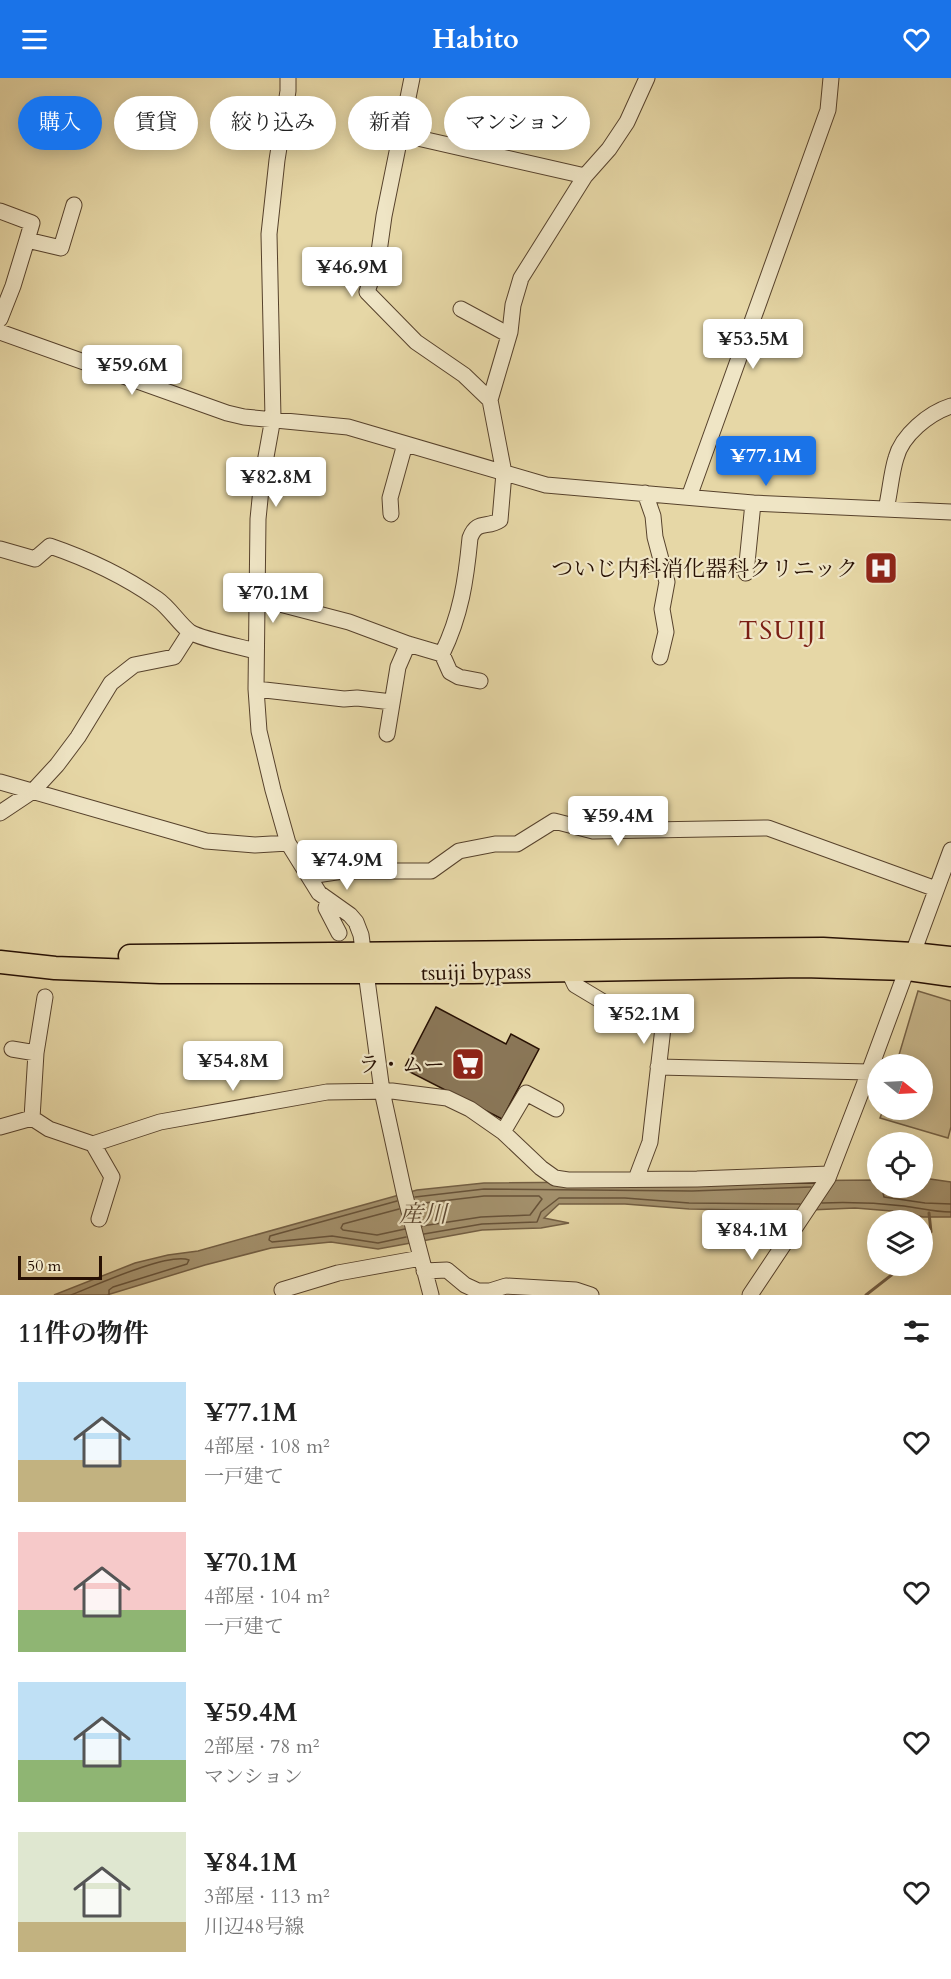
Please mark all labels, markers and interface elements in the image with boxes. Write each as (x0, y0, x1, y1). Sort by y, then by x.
text: Habito (432, 21, 519, 58)
icon: menu (18, 23, 51, 56)
icon: heart (900, 23, 933, 56)
chip: 購入 (18, 96, 102, 150)
chip: 賃貸 (114, 96, 198, 150)
chip: 絞り込み (210, 96, 336, 150)
chip: 新着 (348, 96, 432, 150)
chip: マンション (444, 96, 590, 150)
pin: ¥46.9M (303, 247, 401, 298)
text: ¥46.9M (316, 253, 388, 280)
pin: ¥53.5M (704, 319, 802, 370)
text: ¥53.5M (717, 325, 789, 352)
pin: ¥59.6M (83, 345, 181, 396)
text: ¥59.6M (96, 351, 168, 378)
pin: ¥77.1M (717, 436, 815, 487)
text: ¥77.1M (730, 442, 802, 469)
pin: ¥82.8M (227, 457, 325, 508)
text: ¥82.8M (240, 463, 312, 490)
hospital icon: ついじ内科消化器科クリニック (863, 550, 899, 586)
place label: ついじ内科消化器科クリニック (551, 554, 858, 584)
pin: ¥70.1M (224, 573, 322, 624)
text: ¥70.1M (237, 579, 309, 606)
district label: TSUIJI (739, 613, 827, 648)
pin: ¥59.4M (569, 796, 667, 847)
text: ¥59.4M (582, 802, 654, 829)
pin: ¥74.9M (298, 840, 396, 891)
text: ¥74.9M (311, 846, 383, 873)
street label: tsuiji bypass (421, 956, 531, 988)
pin: ¥52.1M (595, 994, 693, 1045)
text: ¥52.1M (608, 1000, 680, 1027)
pin: ¥54.8M (184, 1041, 282, 1092)
supermarket icon: ラ・ムー (450, 1046, 486, 1082)
text: ¥54.8M (197, 1047, 269, 1074)
place label: ラ・ムー (358, 1050, 445, 1080)
north arrow (867, 1054, 933, 1120)
map controls (867, 1054, 933, 1276)
button: locate (867, 1132, 933, 1198)
water label: 産川 (399, 1198, 450, 1231)
pin: ¥84.1M (703, 1210, 801, 1261)
button: layers (867, 1210, 933, 1276)
text: ¥84.1M (716, 1216, 788, 1243)
scale bar (18, 1253, 102, 1280)
text: 50 m (27, 1255, 61, 1277)
icon: filters (900, 1315, 933, 1348)
text: 11件の物件 (18, 1316, 149, 1351)
text: ¥77.1M (204, 1395, 297, 1430)
icon: home (66, 1406, 138, 1478)
icon: heart (900, 1426, 933, 1459)
text: 4部屋 · 108 m² (204, 1433, 330, 1460)
text: 一戸建て (204, 1463, 284, 1490)
text: ¥70.1M (204, 1545, 297, 1580)
icon: home (66, 1556, 138, 1628)
icon: heart (900, 1576, 933, 1609)
text: 4部屋 · 104 m² (204, 1583, 330, 1610)
text: 一戸建て (204, 1613, 284, 1640)
text: ¥59.4M (204, 1695, 297, 1730)
icon: home (66, 1706, 138, 1778)
icon: heart (900, 1726, 933, 1759)
text: 2部屋 · 78 m² (204, 1733, 320, 1760)
text: マンション (204, 1763, 303, 1790)
text: ¥84.1M (204, 1845, 297, 1880)
icon: home (66, 1856, 138, 1928)
icon: heart (900, 1876, 933, 1909)
text: 3部屋 · 113 m² (204, 1883, 330, 1910)
text: 川辺48号線 (204, 1913, 305, 1940)

